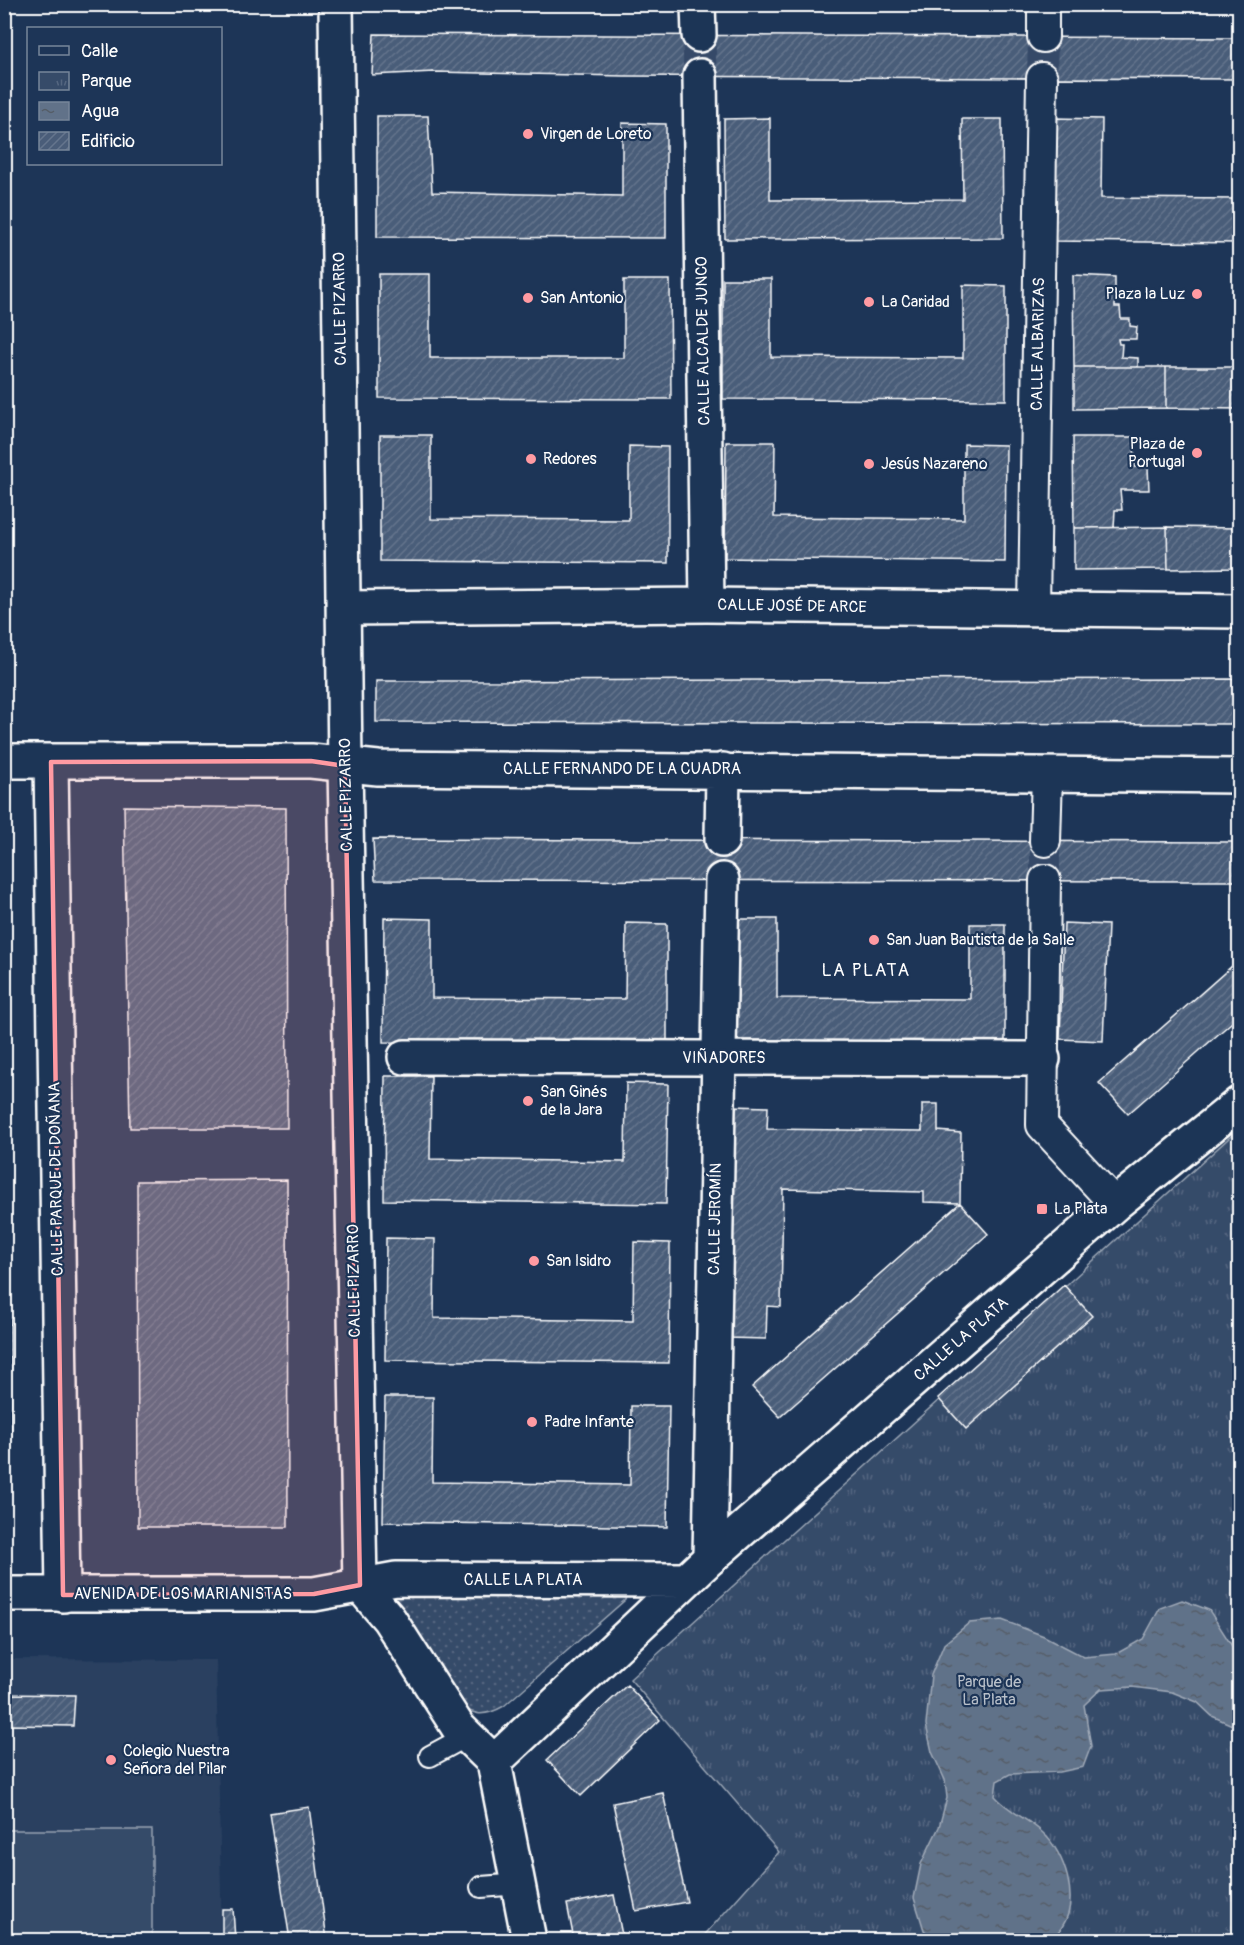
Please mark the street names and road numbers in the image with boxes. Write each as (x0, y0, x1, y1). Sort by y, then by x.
street label: CALLE PIZARRO (329, 252, 351, 366)
street label: CALLE ALCALDE JUNCO (692, 256, 714, 426)
street label: CALLE ALBARIZAS (1027, 277, 1049, 411)
street label: CALLE JOSÉ DE ARCE (717, 595, 867, 617)
street label: CALLE PIZARRO (335, 738, 357, 852)
street label: CALLE FERNANDO DE LA CUADRA (503, 759, 741, 779)
street label: VIÑADORES (682, 1048, 766, 1068)
street label: CALLE PARQUE DE DOÑANA (44, 1082, 68, 1276)
street label: CALLE JEROMÍN (704, 1163, 726, 1275)
street label: CALLE PIZARRO (343, 1224, 365, 1338)
street label: CALLE LA PLATA (910, 1293, 1012, 1385)
street label: CALLE LA PLATA (464, 1570, 582, 1590)
street label: AVENIDA DE LOS MARIANISTAS (74, 1584, 292, 1604)

